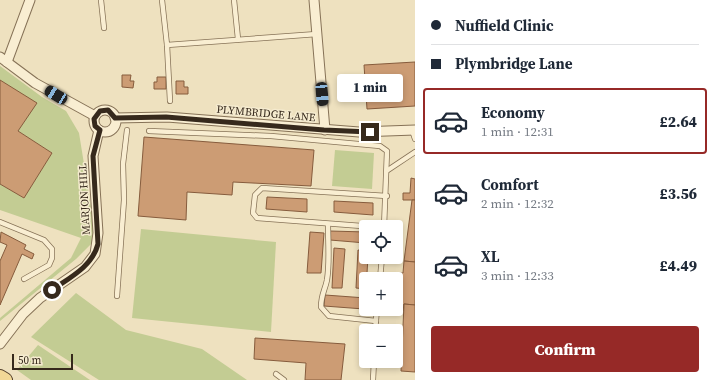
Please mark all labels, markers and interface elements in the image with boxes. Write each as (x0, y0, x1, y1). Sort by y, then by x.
text: Nuffield Clinic (455, 15, 554, 36)
text: Plymbridge Lane (455, 53, 573, 74)
callout: 1 min (337, 74, 403, 102)
text: 1 min (353, 79, 387, 96)
car (315, 82, 329, 106)
car (43, 84, 69, 106)
street label: PLYMBRIDGE LANE (216, 102, 316, 125)
text: Economy (481, 102, 545, 123)
icon: car (433, 103, 469, 139)
text: £2.64 (659, 111, 697, 132)
route end (361, 123, 379, 141)
text: 1 min · 12:31 (481, 123, 554, 140)
street label: MARJON HILL (75, 162, 94, 235)
text: Comfort (481, 174, 539, 195)
icon: car (433, 175, 469, 211)
text: £3.56 (659, 183, 697, 204)
text: 2 min · 12:32 (481, 195, 554, 212)
map controls (359, 220, 403, 368)
button: locate (359, 220, 403, 264)
text: XL (481, 246, 500, 267)
icon: car (433, 247, 469, 283)
text: £4.49 (659, 255, 697, 276)
text: 3 min · 12:33 (481, 267, 554, 284)
button: + (359, 272, 403, 316)
route start (43, 281, 61, 299)
button: − (359, 324, 403, 368)
button: Confirm (431, 326, 699, 372)
scale bar (12, 352, 73, 371)
text: 50 m (18, 353, 41, 368)

